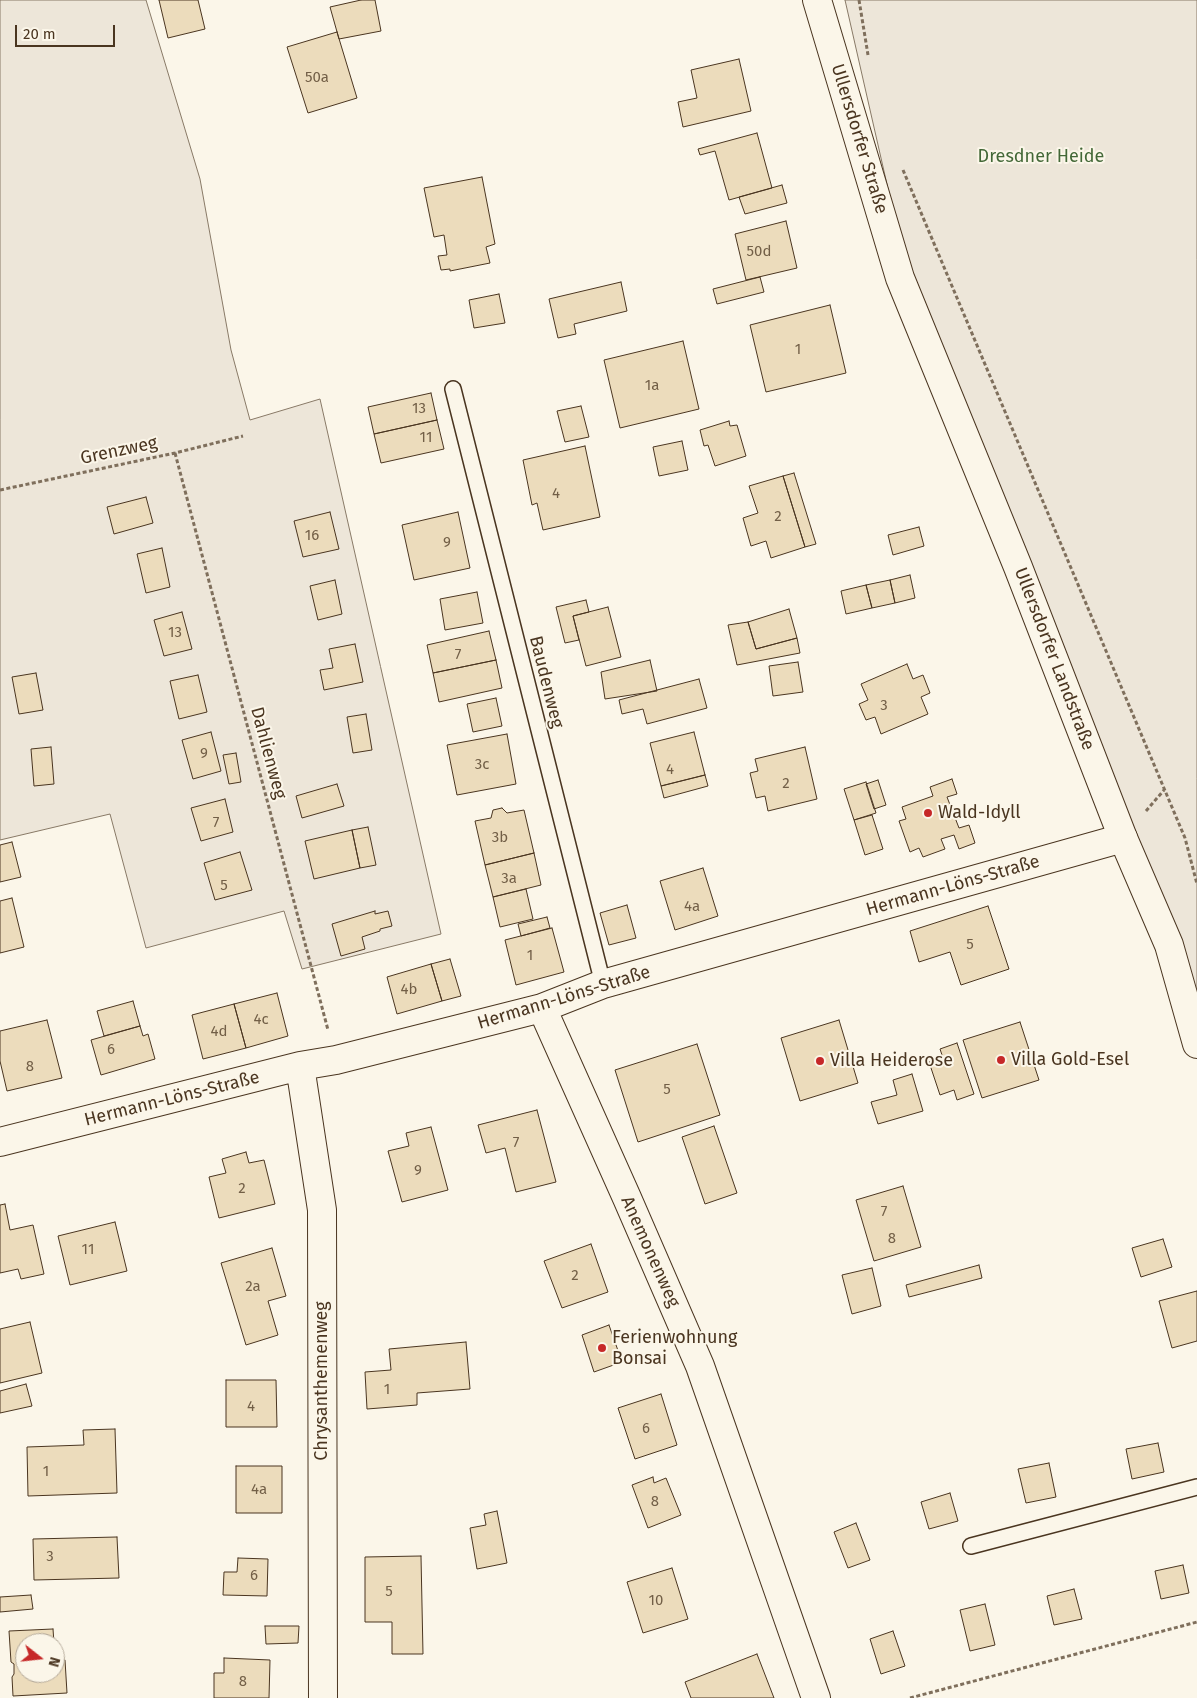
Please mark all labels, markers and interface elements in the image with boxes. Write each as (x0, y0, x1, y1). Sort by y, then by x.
scale bar (18, 15, 118, 47)
text: 20 m (23, 25, 56, 43)
street label: Ullersdorfer Straße (826, 61, 892, 217)
house number: 50a (305, 69, 329, 87)
park label: Dresdner Heide (978, 146, 1104, 168)
house number: 50d (747, 243, 771, 261)
house number: 1 (795, 341, 801, 359)
house number: 1a (645, 377, 659, 395)
house number: 13 (412, 400, 426, 418)
house number: 11 (420, 429, 432, 447)
street label: Grenzweg (79, 432, 159, 470)
house number: 4 (552, 485, 560, 503)
house number: 2 (774, 508, 782, 526)
house number: 16 (305, 527, 319, 545)
house number: 9 (443, 534, 451, 552)
street label: Ullersdorfer Landstraße (1009, 564, 1099, 754)
house number: 13 (168, 624, 182, 642)
street label: Baudenweg (524, 634, 568, 730)
house number: 7 (455, 646, 461, 664)
house number: 3 (880, 697, 888, 715)
street label: Dahlienweg (245, 705, 291, 801)
house number: 9 (200, 745, 208, 763)
house number: 3c (475, 756, 489, 774)
house number: 4 (666, 761, 674, 779)
house number: 2 (782, 775, 790, 793)
place label: Wald-Idyll (938, 802, 1021, 824)
marker: Wald-Idyll (922, 807, 934, 819)
house number: 7 (213, 814, 219, 832)
house number: 3b (492, 829, 508, 847)
street label: Hermann-Löns-Straße (864, 851, 1042, 921)
house number: 3a (501, 870, 517, 888)
house number: 5 (220, 877, 228, 895)
house number: 4a (684, 898, 700, 916)
house number: 5 (966, 936, 974, 954)
house number: 1 (527, 947, 533, 965)
street label: Hermann-Löns-Straße (475, 961, 653, 1035)
house number: 4b (401, 981, 417, 999)
house number: 4c (253, 1011, 269, 1029)
house number: 4d (211, 1023, 227, 1041)
house number: 6 (107, 1041, 115, 1059)
place label: Villa Gold-Esel (1011, 1049, 1129, 1071)
place label: Villa Heiderose (830, 1050, 953, 1072)
marker: Villa Gold-Esel (995, 1054, 1007, 1066)
marker: Villa Heiderose (814, 1055, 826, 1067)
house number: 8 (26, 1058, 34, 1076)
street label: Hermann-Löns-Straße (82, 1067, 262, 1131)
house number: 5 (663, 1081, 671, 1099)
house number: 7 (513, 1134, 519, 1152)
house number: 9 (414, 1162, 422, 1180)
house number: 2 (238, 1180, 246, 1198)
street label: Anemonenweg (616, 1193, 684, 1311)
house number: 7 (881, 1203, 887, 1221)
house number: 8 (888, 1230, 896, 1248)
house number: 11 (82, 1241, 94, 1259)
house number: 2 (571, 1267, 579, 1285)
house number: 2a (245, 1278, 261, 1296)
street label: Chrysanthemenweg (311, 1301, 333, 1461)
place label: Ferienwohnung Bonsai (612, 1327, 737, 1370)
marker: Ferienwohnung Bonsai (596, 1342, 608, 1354)
house number: 1 (384, 1381, 390, 1399)
house number: 4 (247, 1398, 255, 1416)
house number: 6 (642, 1420, 650, 1438)
house number: 1 (43, 1463, 49, 1481)
house number: 4a (251, 1481, 267, 1499)
house number: 8 (651, 1493, 659, 1511)
house number: 3 (46, 1548, 54, 1566)
house number: 6 (250, 1567, 258, 1585)
house number: 5 (385, 1583, 393, 1601)
house number: 10 (649, 1592, 663, 1610)
north arrow (15, 1633, 65, 1683)
text: N (44, 1655, 63, 1669)
house number: 8 (239, 1673, 247, 1691)

